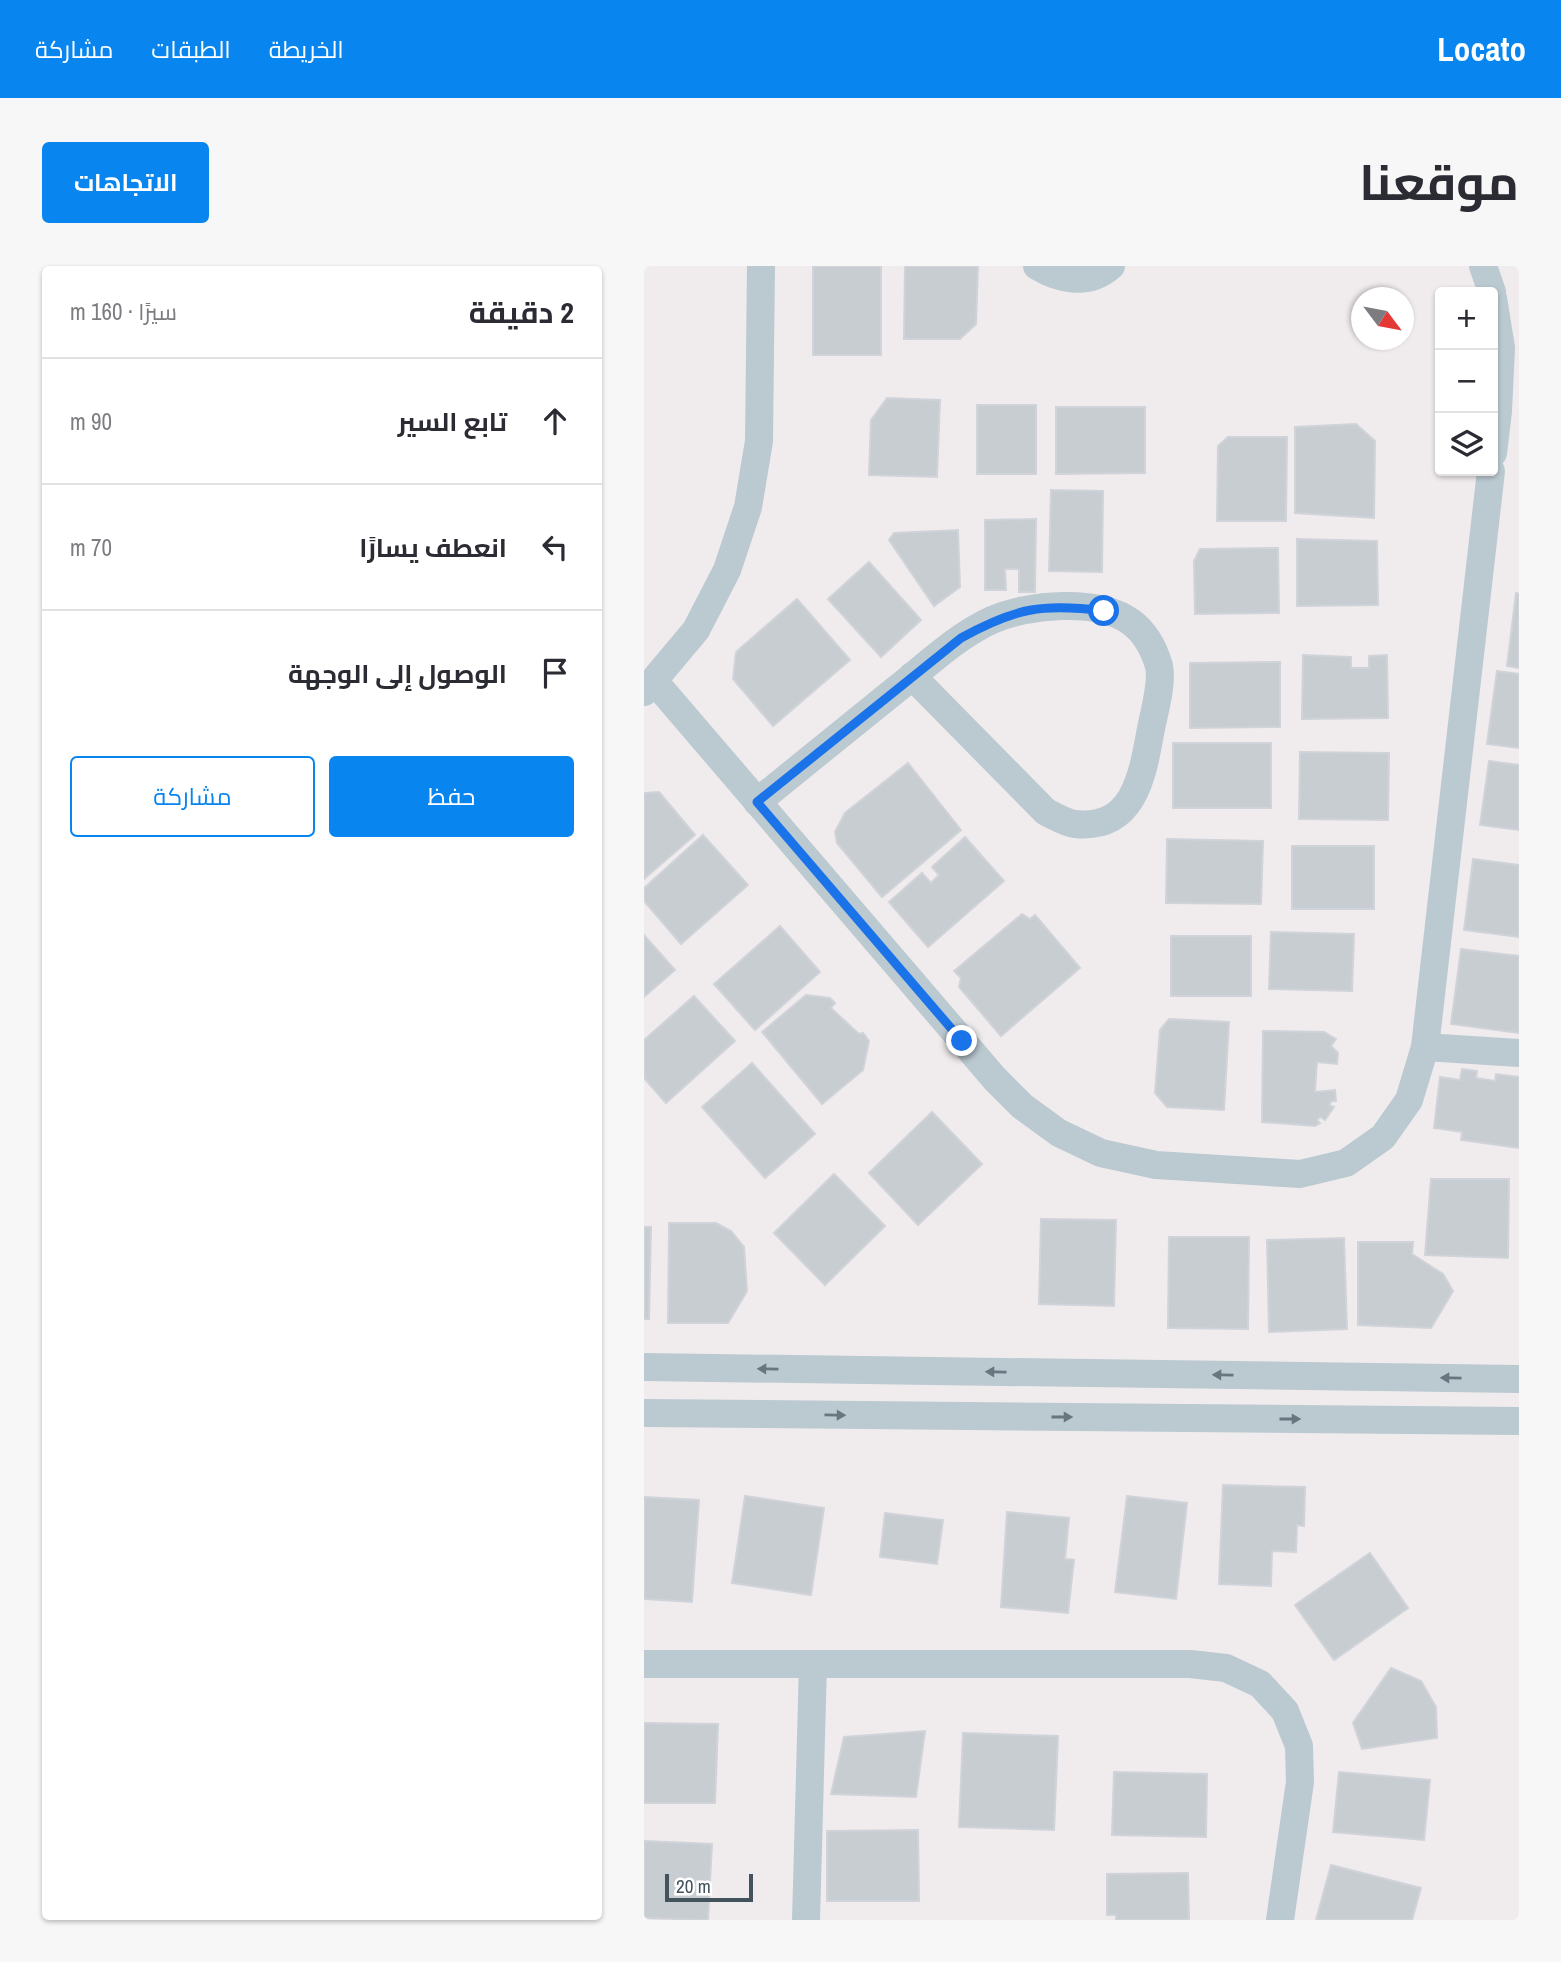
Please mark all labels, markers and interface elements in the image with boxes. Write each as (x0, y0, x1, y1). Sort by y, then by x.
text: Locato (1437, 27, 1526, 71)
text: مشاركة (35, 33, 113, 65)
text: الطبقات (151, 33, 231, 65)
text: الخريطة (269, 33, 344, 65)
button: الاتجاهات (42, 142, 209, 223)
text: موقعنا (1359, 149, 1519, 215)
north arrow (1351, 287, 1414, 350)
map controls (1435, 287, 1498, 476)
button: + (1435, 287, 1498, 350)
text: 2 دقيقة (469, 292, 574, 332)
text: سيرًا · 160 m (70, 296, 177, 327)
button: − (1435, 350, 1498, 413)
icon: ahead (536, 402, 574, 440)
text: تابع السير (398, 404, 507, 439)
text: 90 m (70, 406, 112, 437)
button: layers (1435, 413, 1498, 476)
icon: left (536, 528, 574, 566)
text: انعطف يسارًا (359, 530, 507, 565)
text: 70 m (70, 532, 112, 563)
route start (1088, 595, 1119, 626)
icon: arrive (536, 654, 574, 692)
text: الوصول إلى الوجهة (288, 656, 507, 691)
button: مشاركة (70, 756, 315, 837)
button: حفظ (329, 756, 574, 837)
route end (946, 1025, 977, 1056)
one-way arrow (757, 1363, 779, 1375)
one-way arrow (985, 1366, 1007, 1378)
one-way arrow (1212, 1369, 1234, 1381)
one-way arrow (1440, 1372, 1462, 1384)
one-way arrow (824, 1409, 846, 1421)
one-way arrow (1051, 1411, 1073, 1423)
one-way arrow (1279, 1413, 1301, 1425)
scale bar (665, 1871, 752, 1903)
text: 20 m (676, 1873, 711, 1899)

